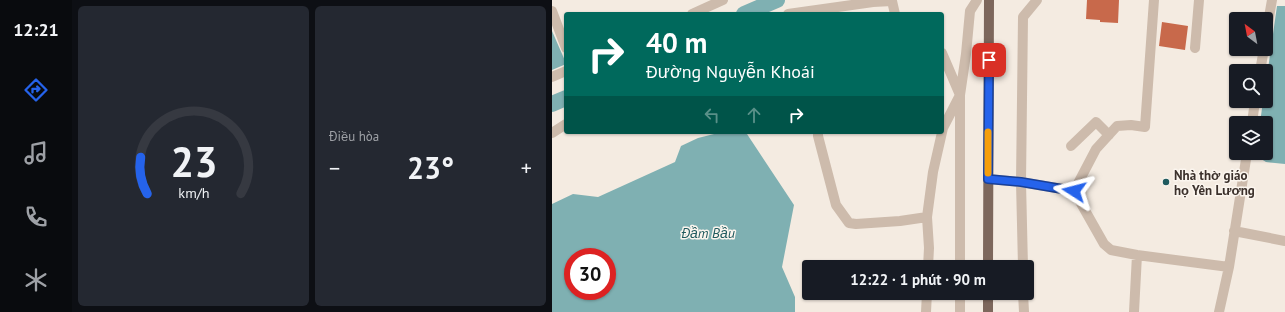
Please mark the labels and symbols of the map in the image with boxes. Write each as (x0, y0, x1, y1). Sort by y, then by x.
north arrow (1229, 12, 1273, 56)
pin (972, 43, 1006, 77)
place label: Nhà thờ giáo họ Yên Lương (1174, 167, 1255, 199)
position arrow (1053, 170, 1095, 212)
marker: Nhà thờ giáo họ Yên Lương (1161, 177, 1171, 187)
water label: Đầm Bầu (681, 224, 735, 242)
speed limit sign: 30 (564, 248, 616, 300)

